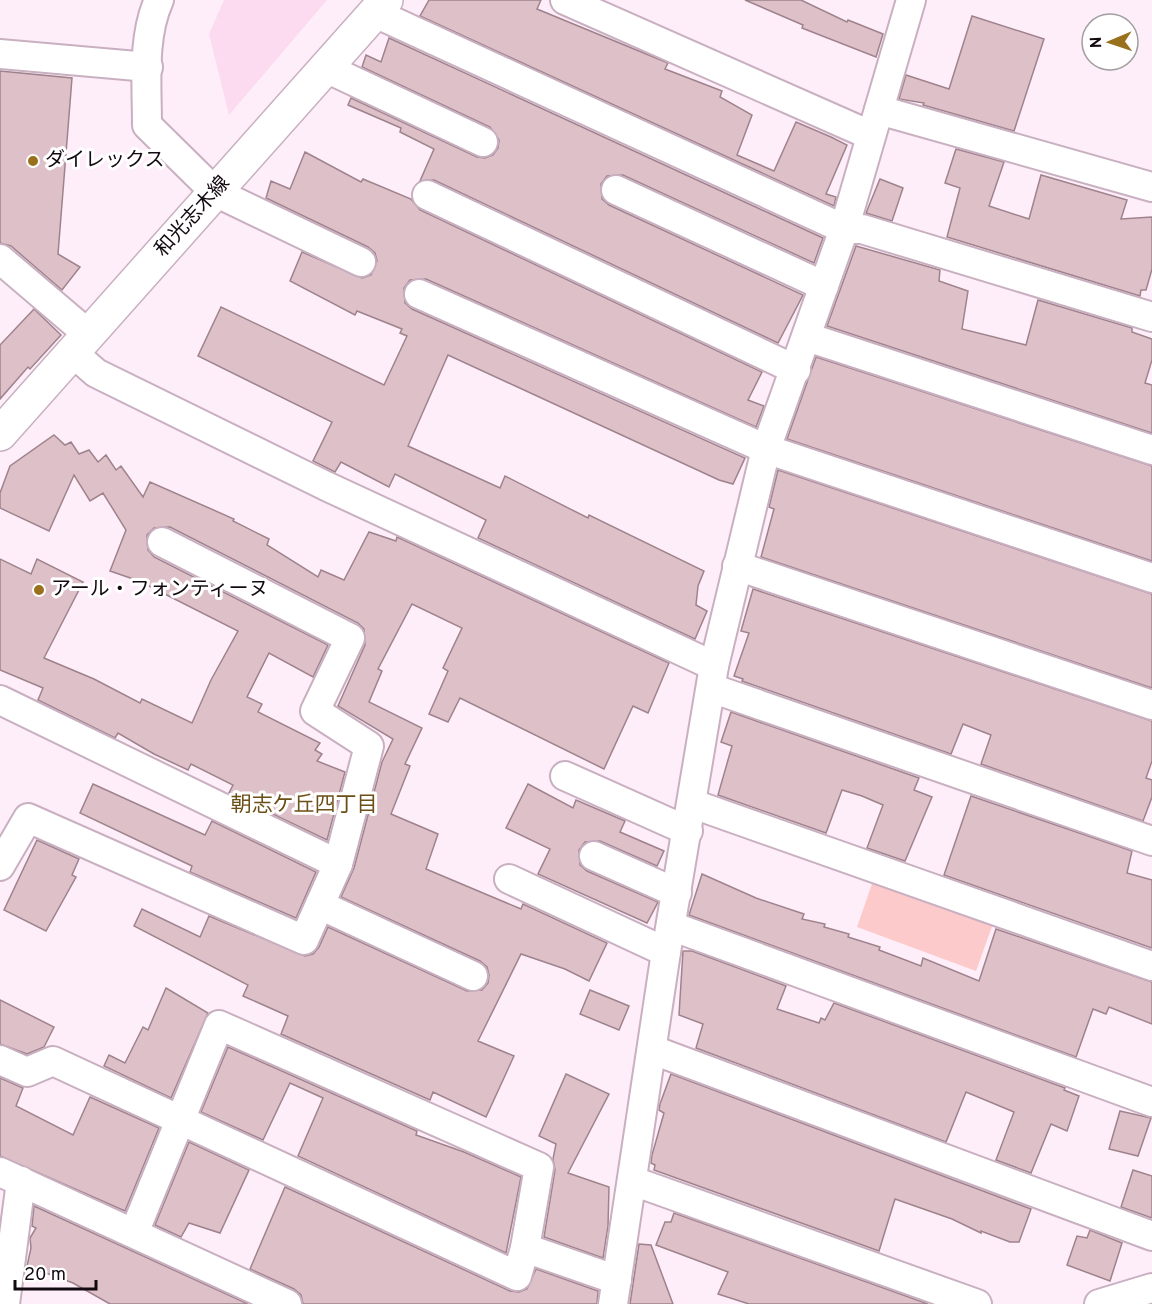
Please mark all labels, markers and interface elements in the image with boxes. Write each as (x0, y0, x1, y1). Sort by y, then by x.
north arrow (1080, 12, 1140, 72)
text: N (1087, 36, 1107, 49)
place label: ダイレックス (45, 148, 164, 174)
marker: ダイレックス (26, 154, 40, 168)
street label: 和光志木線 (150, 171, 236, 263)
place label: アール・フォンティーヌ (51, 577, 269, 603)
marker: アール・フォンティーヌ (32, 583, 46, 597)
district label: 朝志ケ丘四丁目 (231, 792, 378, 819)
scale bar (15, 1253, 96, 1291)
text: 20 m (24, 1264, 66, 1287)

